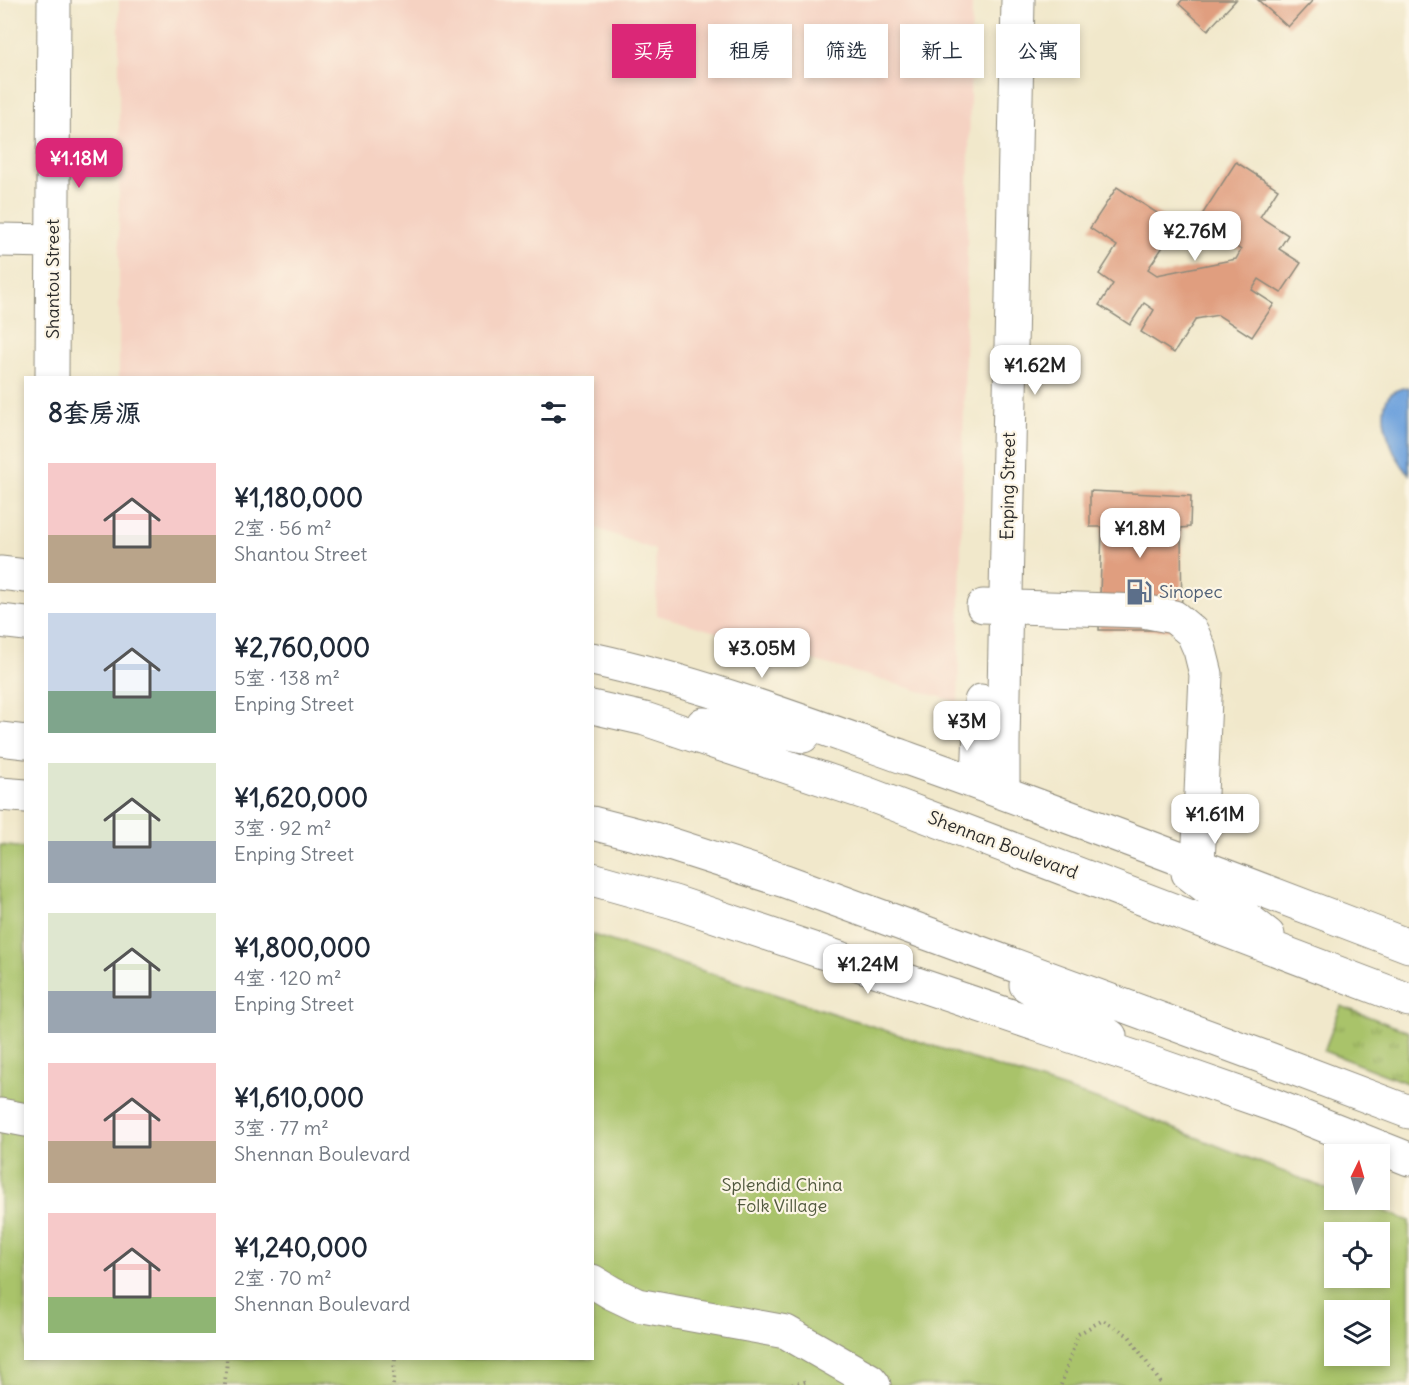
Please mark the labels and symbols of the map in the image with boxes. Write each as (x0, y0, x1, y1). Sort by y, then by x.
pin: ¥1.18M (30, 138, 128, 189)
pin: ¥2.76M (1146, 211, 1244, 262)
street label: Shantou Street (41, 219, 64, 339)
pin: ¥1.62M (986, 345, 1084, 396)
street label: Enping Street (995, 432, 1020, 540)
pin: ¥1.8M (1098, 508, 1182, 559)
fuel station icon: Sinopec (1124, 577, 1154, 607)
place label: Sinopec (1159, 580, 1223, 603)
pin: ¥3.05M (713, 628, 811, 679)
pin: ¥3M (938, 701, 996, 752)
pin: ¥1.61M (1166, 794, 1264, 845)
street label: Shennan Boulevard (925, 805, 1082, 884)
pin: ¥1.24M (819, 944, 917, 995)
north arrow (1324, 1144, 1390, 1210)
park label: Splendid China Folk Village (722, 1173, 842, 1217)

